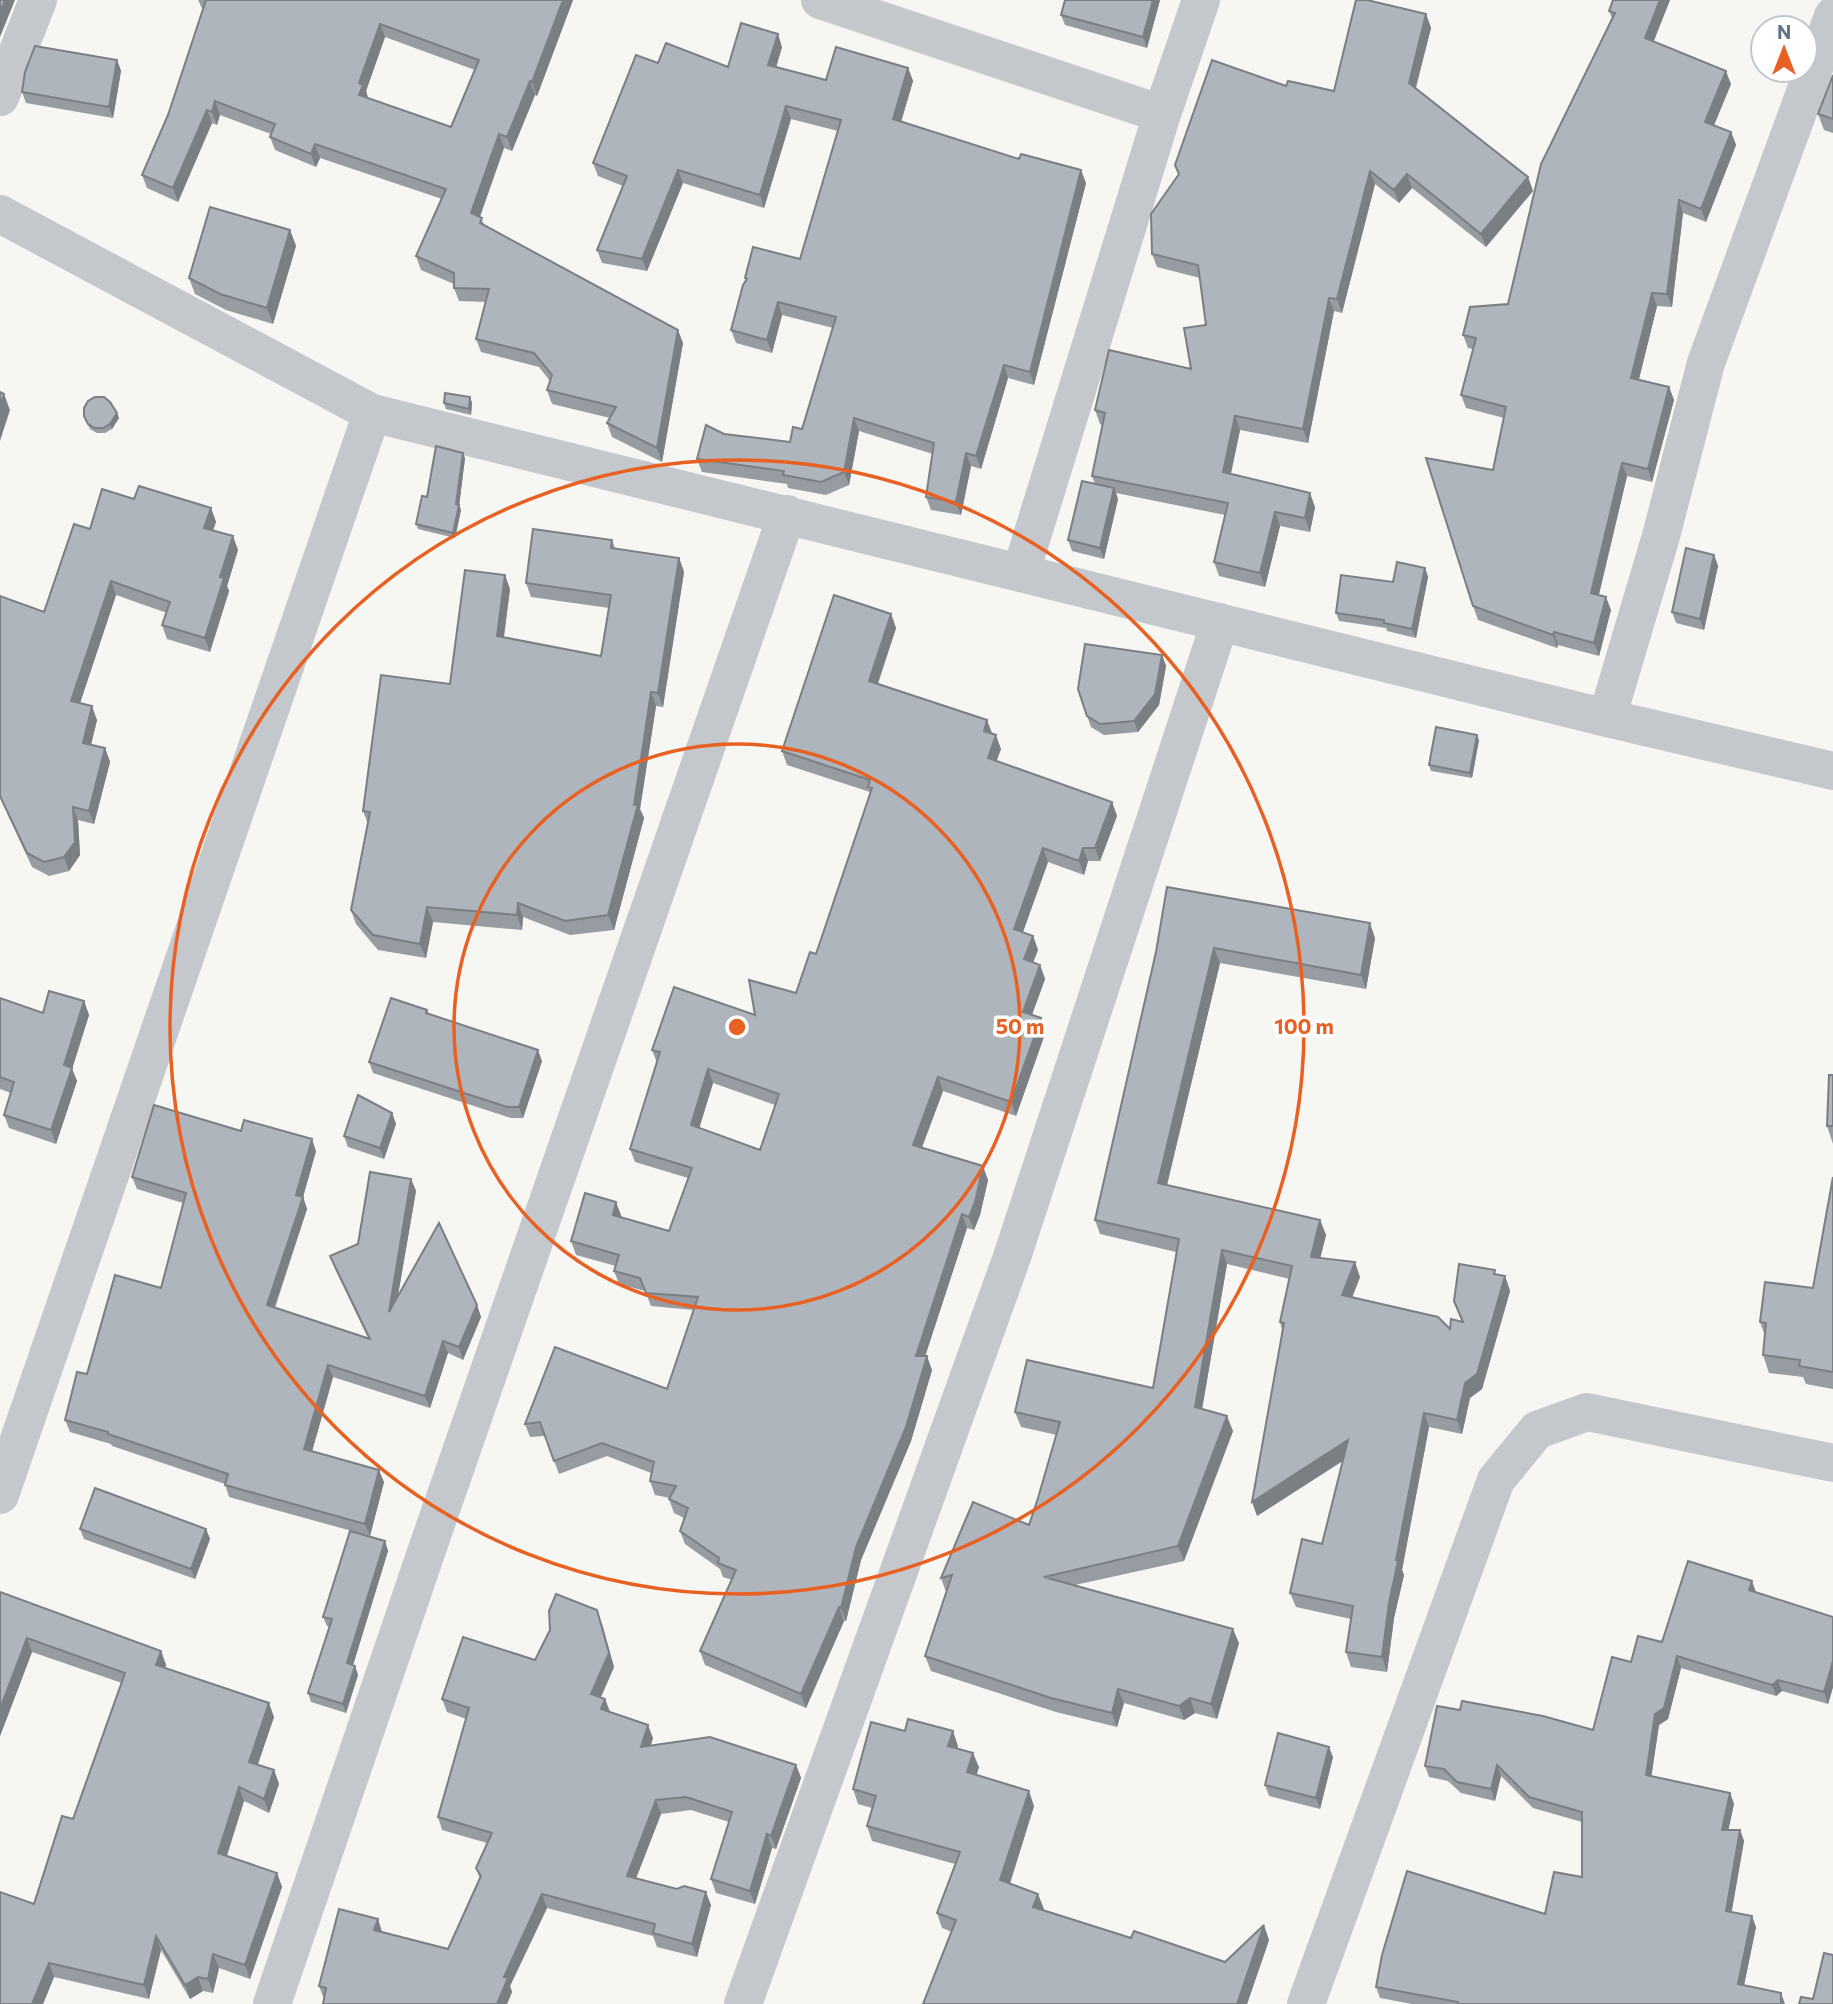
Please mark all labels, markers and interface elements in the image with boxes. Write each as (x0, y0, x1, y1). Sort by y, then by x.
north arrow (1749, 14, 1819, 84)
text: N (1777, 20, 1791, 43)
text: 50 m (996, 1013, 1044, 1038)
text: 100 m (1274, 1013, 1334, 1038)
centre of rings (725, 1015, 749, 1039)

